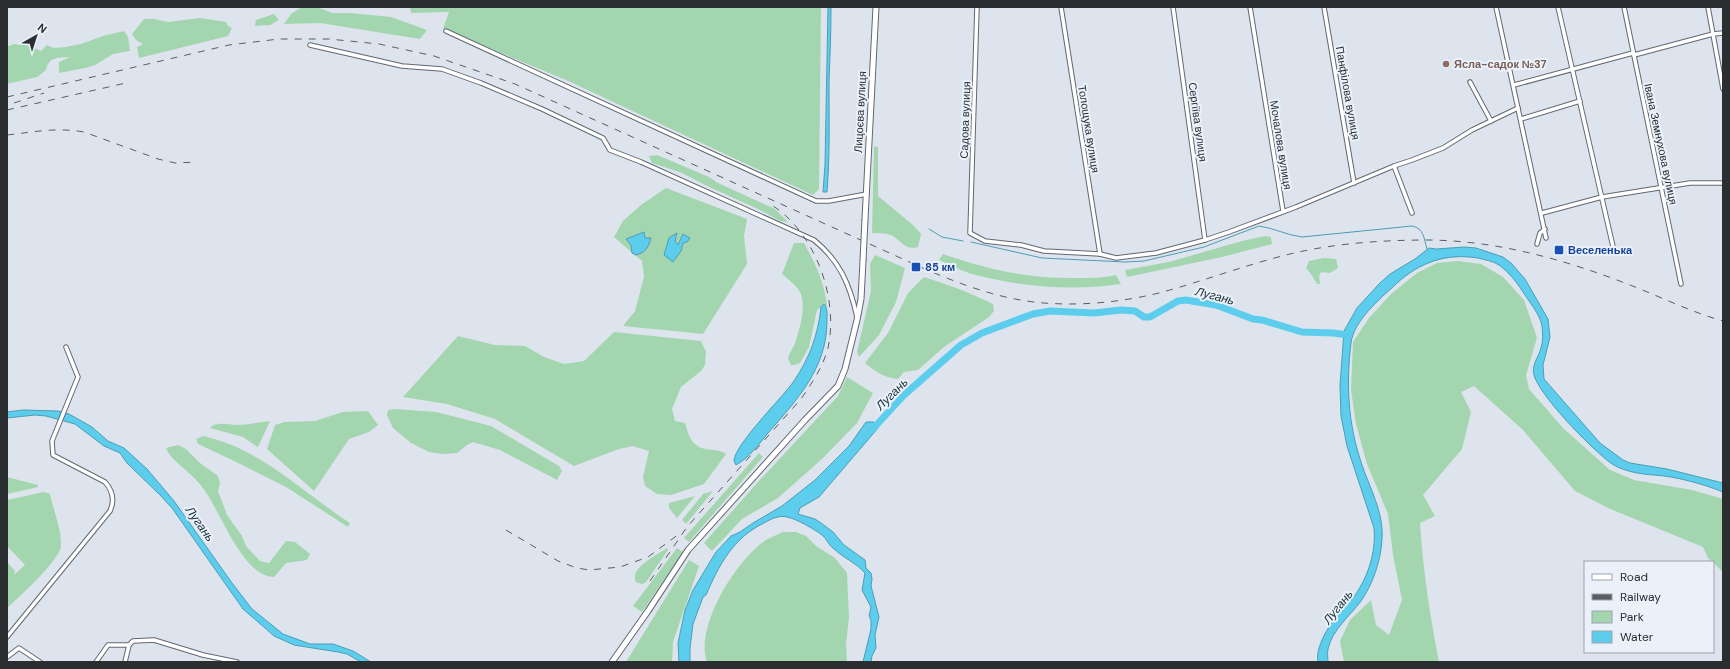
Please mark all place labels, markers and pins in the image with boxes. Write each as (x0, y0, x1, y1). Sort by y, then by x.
place label: Ясла-садок №37 (1454, 57, 1546, 71)
marker: Ясла-садок №37 (1441, 59, 1451, 69)
place label: Веселенька (1568, 243, 1633, 257)
marker: Веселенька (1553, 244, 1565, 256)
place label: 85 км (925, 260, 955, 274)
marker: 85 км (910, 261, 922, 273)

